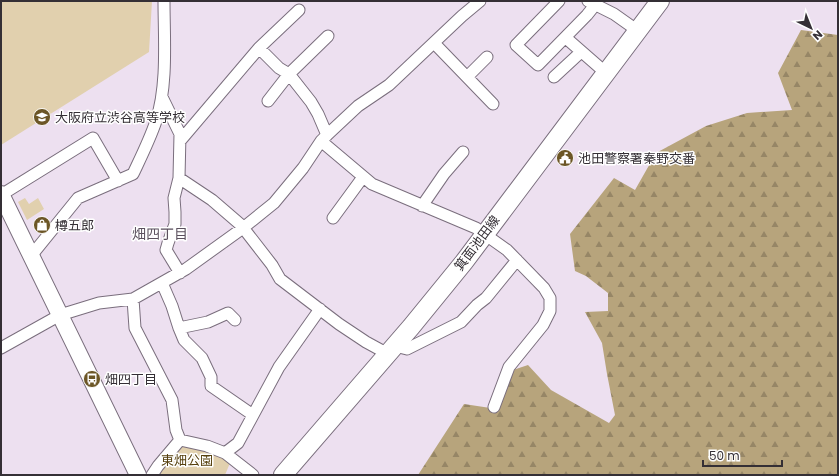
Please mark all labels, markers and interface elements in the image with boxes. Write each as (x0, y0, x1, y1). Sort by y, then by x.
north arrow (791, 8, 831, 48)
text: N (809, 27, 826, 44)
school or university icon: 大阪府立渋谷高等学校 (32, 107, 52, 127)
place label: 大阪府立渋谷高等学校 (55, 108, 185, 127)
public building icon: 池田警察署秦野交番 (555, 148, 575, 168)
place label: 池田警察署秦野交番 (578, 149, 695, 168)
street label: 箕面池田線 (450, 211, 504, 275)
shop icon: 樽五郎 (32, 215, 52, 235)
place label: 樽五郎 (55, 216, 94, 235)
district label: 畑四丁目 (132, 224, 188, 244)
bus stop icon: 畑四丁目 (82, 369, 102, 389)
place label: 畑四丁目 (105, 370, 157, 389)
scale bar (703, 442, 782, 468)
text: 50 m (709, 447, 740, 464)
park label: 東畑公園 (161, 451, 213, 470)

